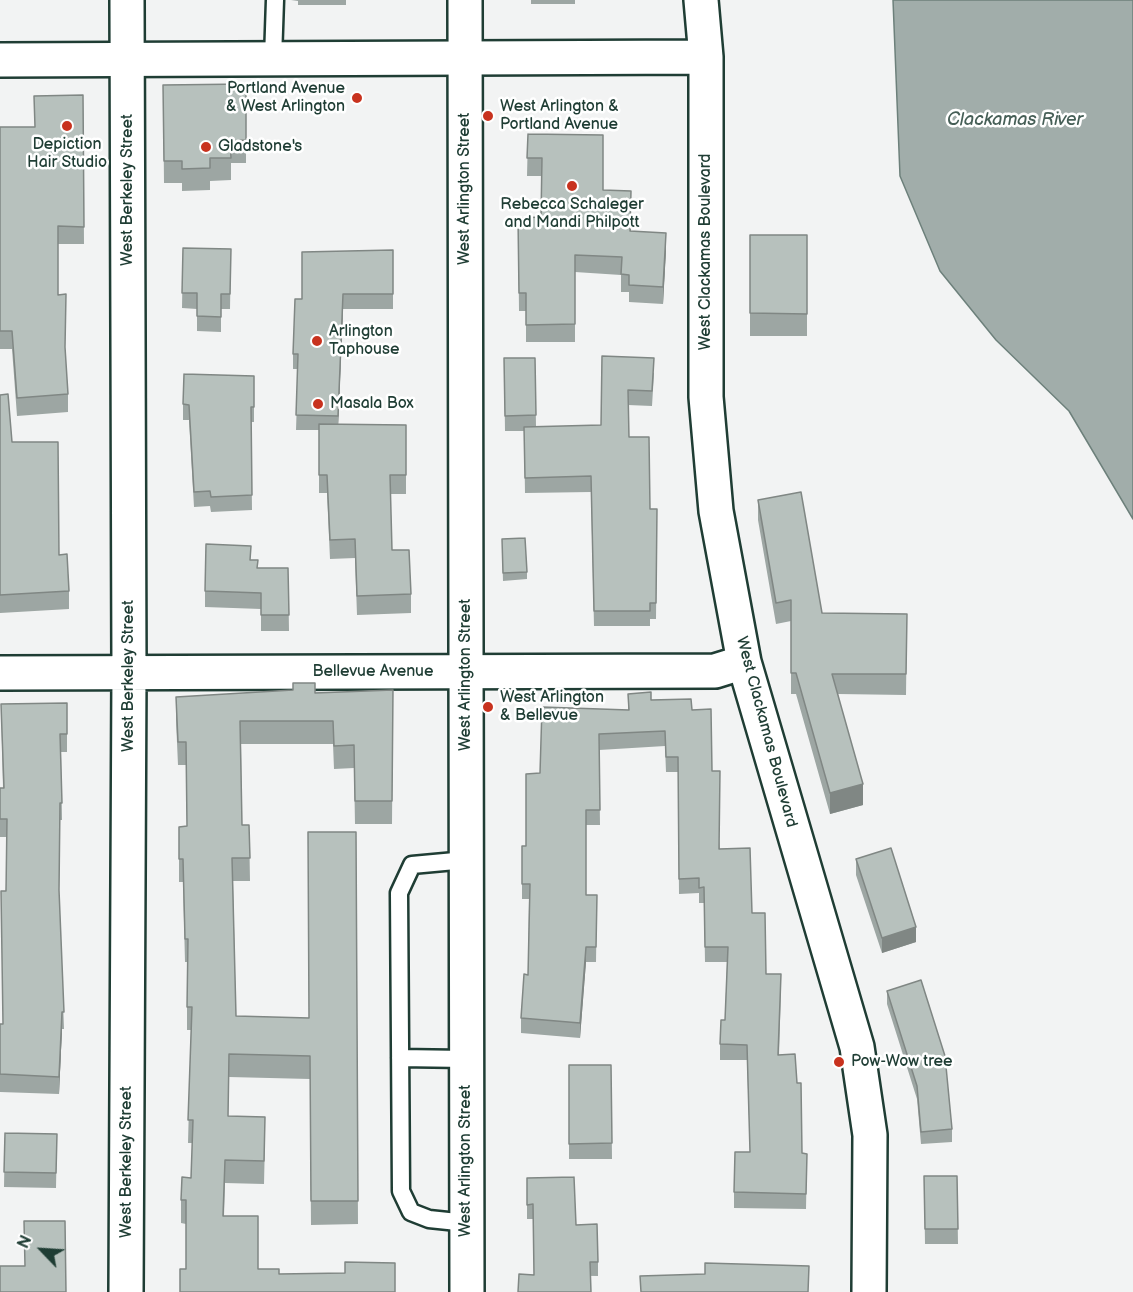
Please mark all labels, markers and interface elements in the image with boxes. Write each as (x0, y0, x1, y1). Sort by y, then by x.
place label: Portland Avenue & West Arlington (226, 79, 345, 117)
marker: Portland Avenue & West Arlington (350, 91, 364, 105)
place label: West Arlington & Portland Avenue (500, 97, 619, 135)
marker: West Arlington & Portland Avenue (481, 109, 495, 123)
water label: Clackamas River (947, 109, 1083, 131)
street label: West Arlington Street (455, 113, 475, 265)
street label: West Berkeley Street (118, 114, 138, 266)
marker: Depiction Hair Studio (60, 119, 74, 133)
place label: Depiction Hair Studio (27, 135, 107, 173)
place label: Gladstone's (218, 137, 302, 157)
marker: Gladstone's (199, 140, 213, 154)
street label: West Clackamas Boulevard (696, 154, 716, 350)
marker: Rebecca Schaleger and Mandi Philpott (565, 179, 579, 193)
place label: Rebecca Schaleger and Mandi Philpott (500, 195, 644, 233)
place label: Arlington Taphouse (329, 322, 399, 360)
marker: Arlington Taphouse (310, 334, 324, 348)
place label: Masala Box (330, 394, 414, 414)
marker: Masala Box (311, 397, 325, 411)
street label: West Arlington Street (456, 599, 476, 751)
street label: West Berkeley Street (119, 600, 139, 752)
street label: West Clackamas Boulevard (731, 635, 801, 829)
street label: Bellevue Avenue (313, 662, 433, 682)
place label: West Arlington & Bellevue (500, 688, 604, 726)
marker: West Arlington & Bellevue (481, 700, 495, 714)
place label: Pow-Wow tree (851, 1052, 953, 1072)
marker: Pow-Wow tree (832, 1055, 846, 1069)
street label: West Arlington Street (456, 1085, 476, 1237)
street label: West Berkeley Street (117, 1086, 137, 1238)
north arrow (12, 1220, 72, 1280)
text: N (14, 1233, 36, 1252)

